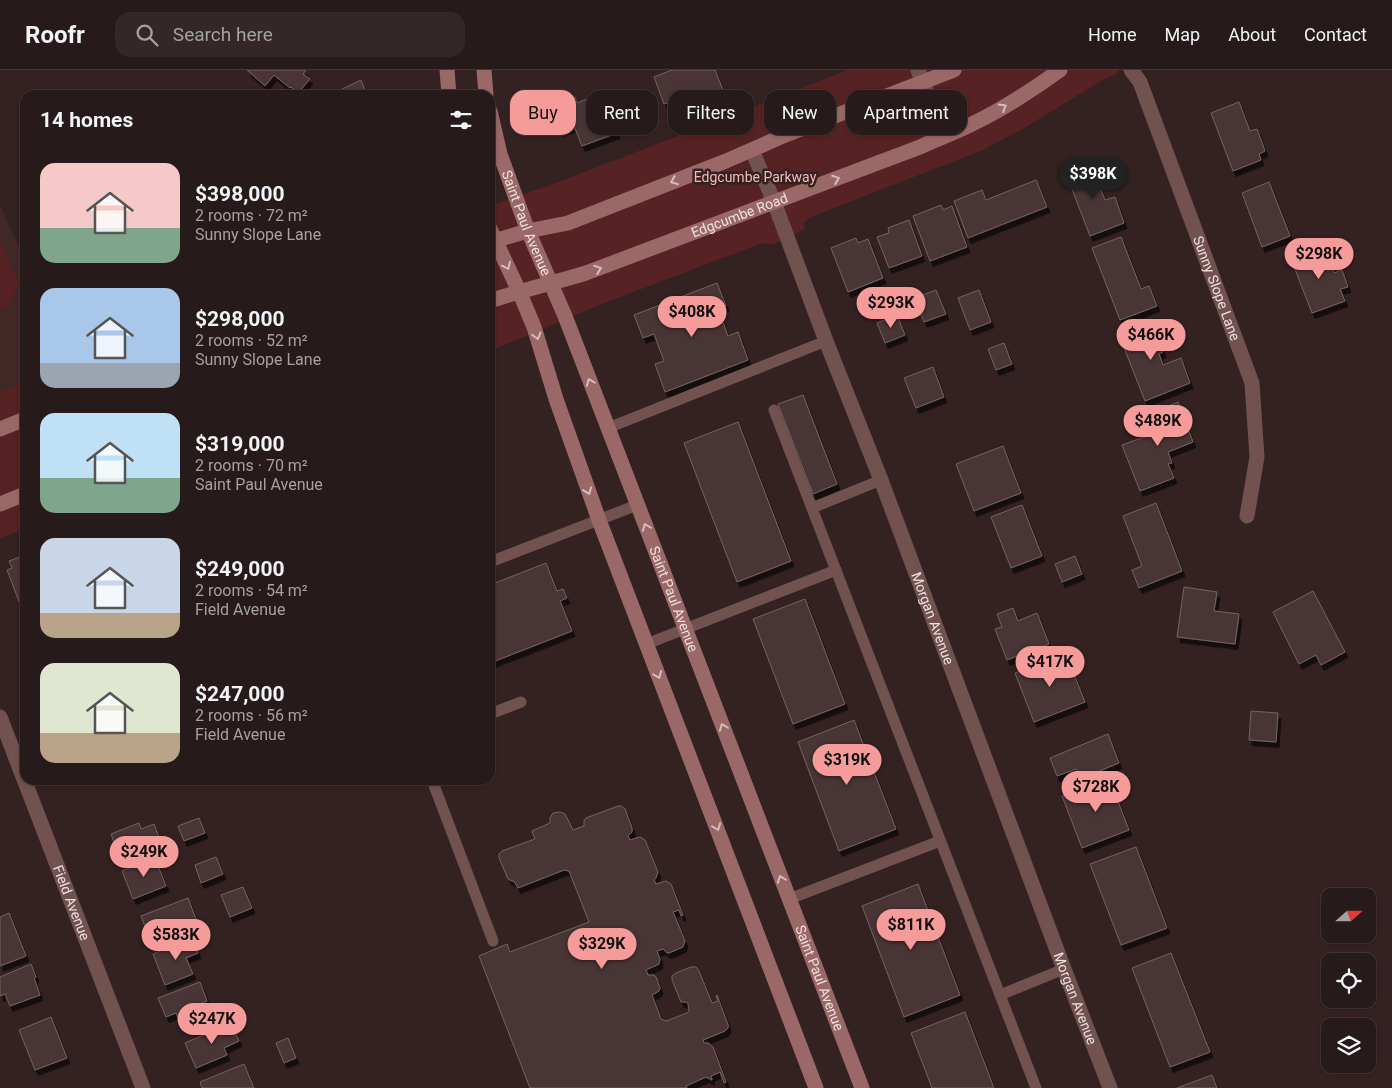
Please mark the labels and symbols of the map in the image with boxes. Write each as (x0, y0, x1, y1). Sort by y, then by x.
one-way arrow (998, 104, 1007, 114)
pin: $398K (1058, 158, 1128, 200)
street label: Saint Paul Avenue (499, 168, 554, 278)
park label: Edgcumbe Parkway (694, 169, 817, 185)
one-way arrow (670, 175, 679, 185)
one-way arrow (831, 175, 840, 185)
street label: Edgcumbe Road (689, 190, 790, 241)
street label: Sunny Slope Lane (1190, 234, 1243, 343)
pin: $298K (1284, 238, 1354, 280)
one-way arrow (501, 260, 511, 269)
one-way arrow (593, 264, 602, 275)
pin: $293K (856, 286, 926, 329)
pin: $408K (657, 296, 727, 338)
pin: $466K (1116, 318, 1186, 361)
one-way arrow (531, 332, 541, 340)
one-way arrow (586, 378, 596, 387)
pin: $489K (1123, 404, 1193, 447)
one-way arrow (582, 486, 592, 494)
one-way arrow (642, 523, 652, 532)
street label: Saint Paul Avenue (646, 544, 701, 654)
street label: Morgan Avenue (908, 570, 957, 667)
pin: $417K (1015, 646, 1085, 688)
one-way arrow (652, 670, 663, 679)
one-way arrow (719, 724, 729, 732)
pin: $319K (812, 744, 882, 786)
pin: $728K (1061, 770, 1131, 813)
one-way arrow (710, 822, 721, 831)
pin: $249K (109, 836, 179, 878)
street label: Field Avenue (50, 863, 93, 943)
one-way arrow (777, 875, 787, 884)
north arrow (1321, 888, 1376, 942)
pin: $811K (876, 908, 946, 951)
pin: $583K (141, 918, 211, 961)
street label: Saint Paul Avenue (792, 923, 847, 1033)
pin: $329K (567, 928, 637, 970)
street label: Morgan Avenue (1050, 950, 1100, 1047)
pin: $247K (177, 1002, 247, 1045)

